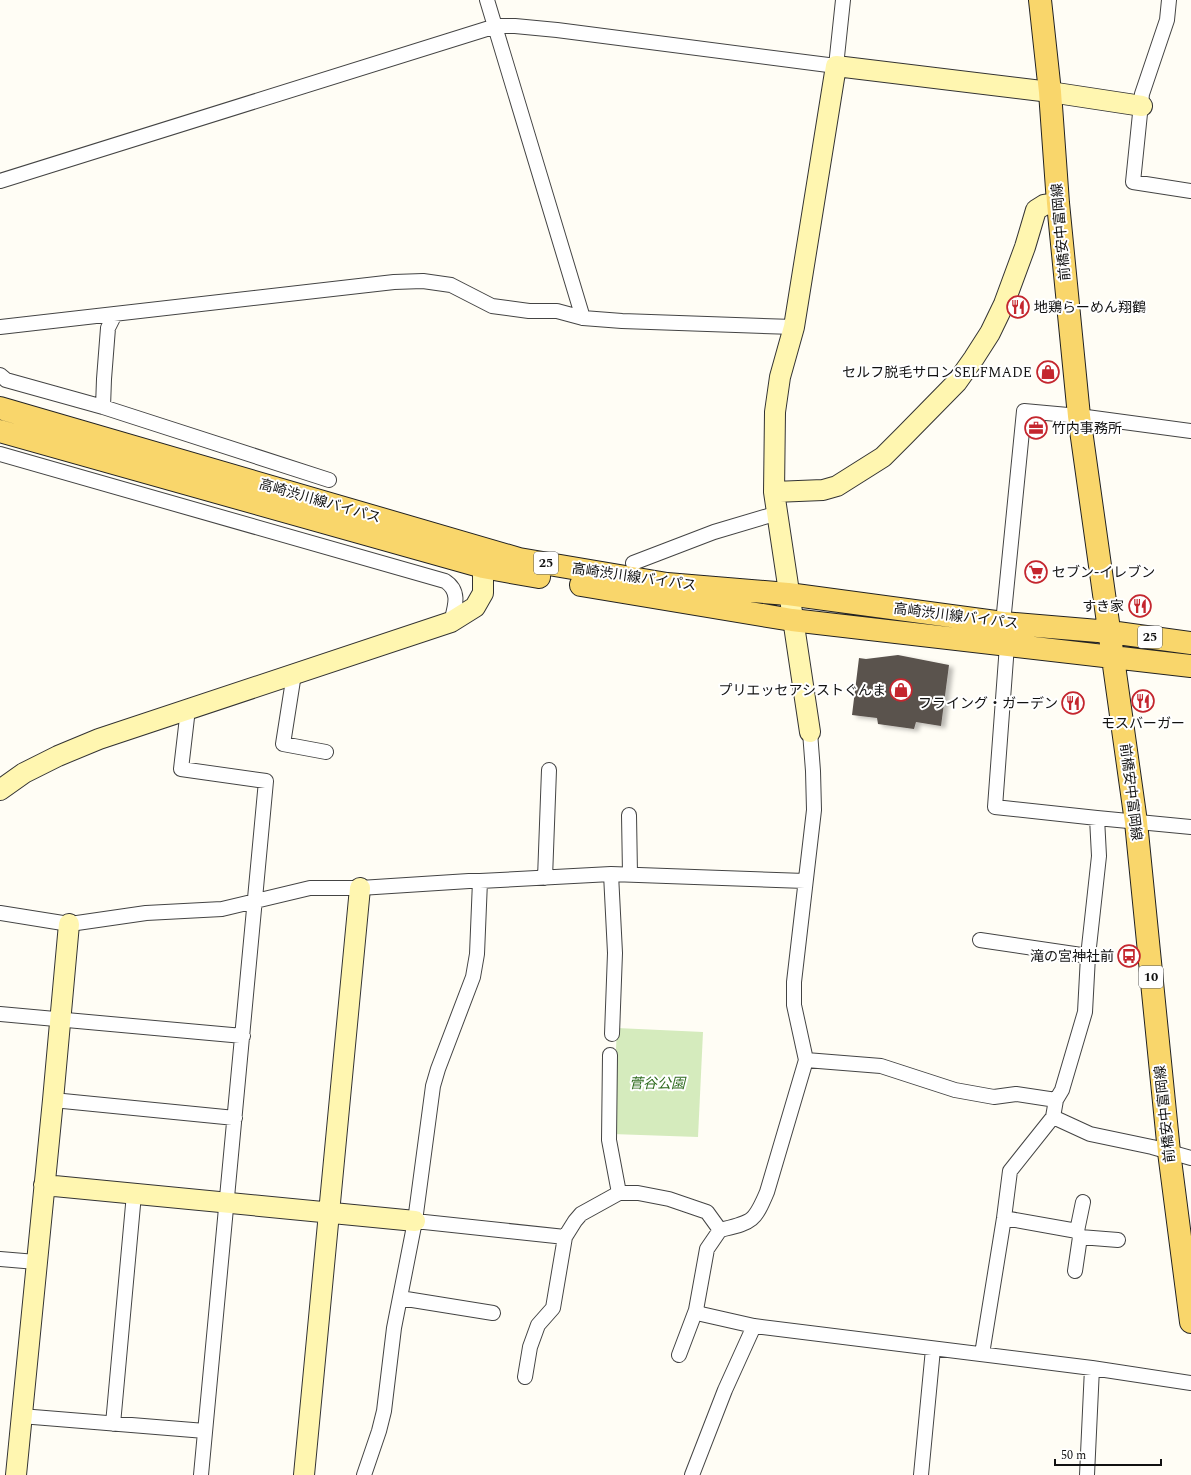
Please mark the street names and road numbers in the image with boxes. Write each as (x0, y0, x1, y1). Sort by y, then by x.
street label: 前橋安中富岡線 (1046, 182, 1076, 282)
street label: 高崎渋川線バイパス (257, 474, 383, 528)
road number: 25 (534, 552, 558, 574)
street label: 高崎渋川線バイパス (570, 558, 698, 596)
street label: 高崎渋川線バイパス (892, 598, 1020, 634)
road number: 25 (1138, 626, 1162, 648)
street label: 前橋安中富岡線 (1115, 742, 1147, 842)
road number: 10 (1139, 966, 1163, 988)
street label: 前橋安中富岡線 (1149, 1064, 1181, 1164)

